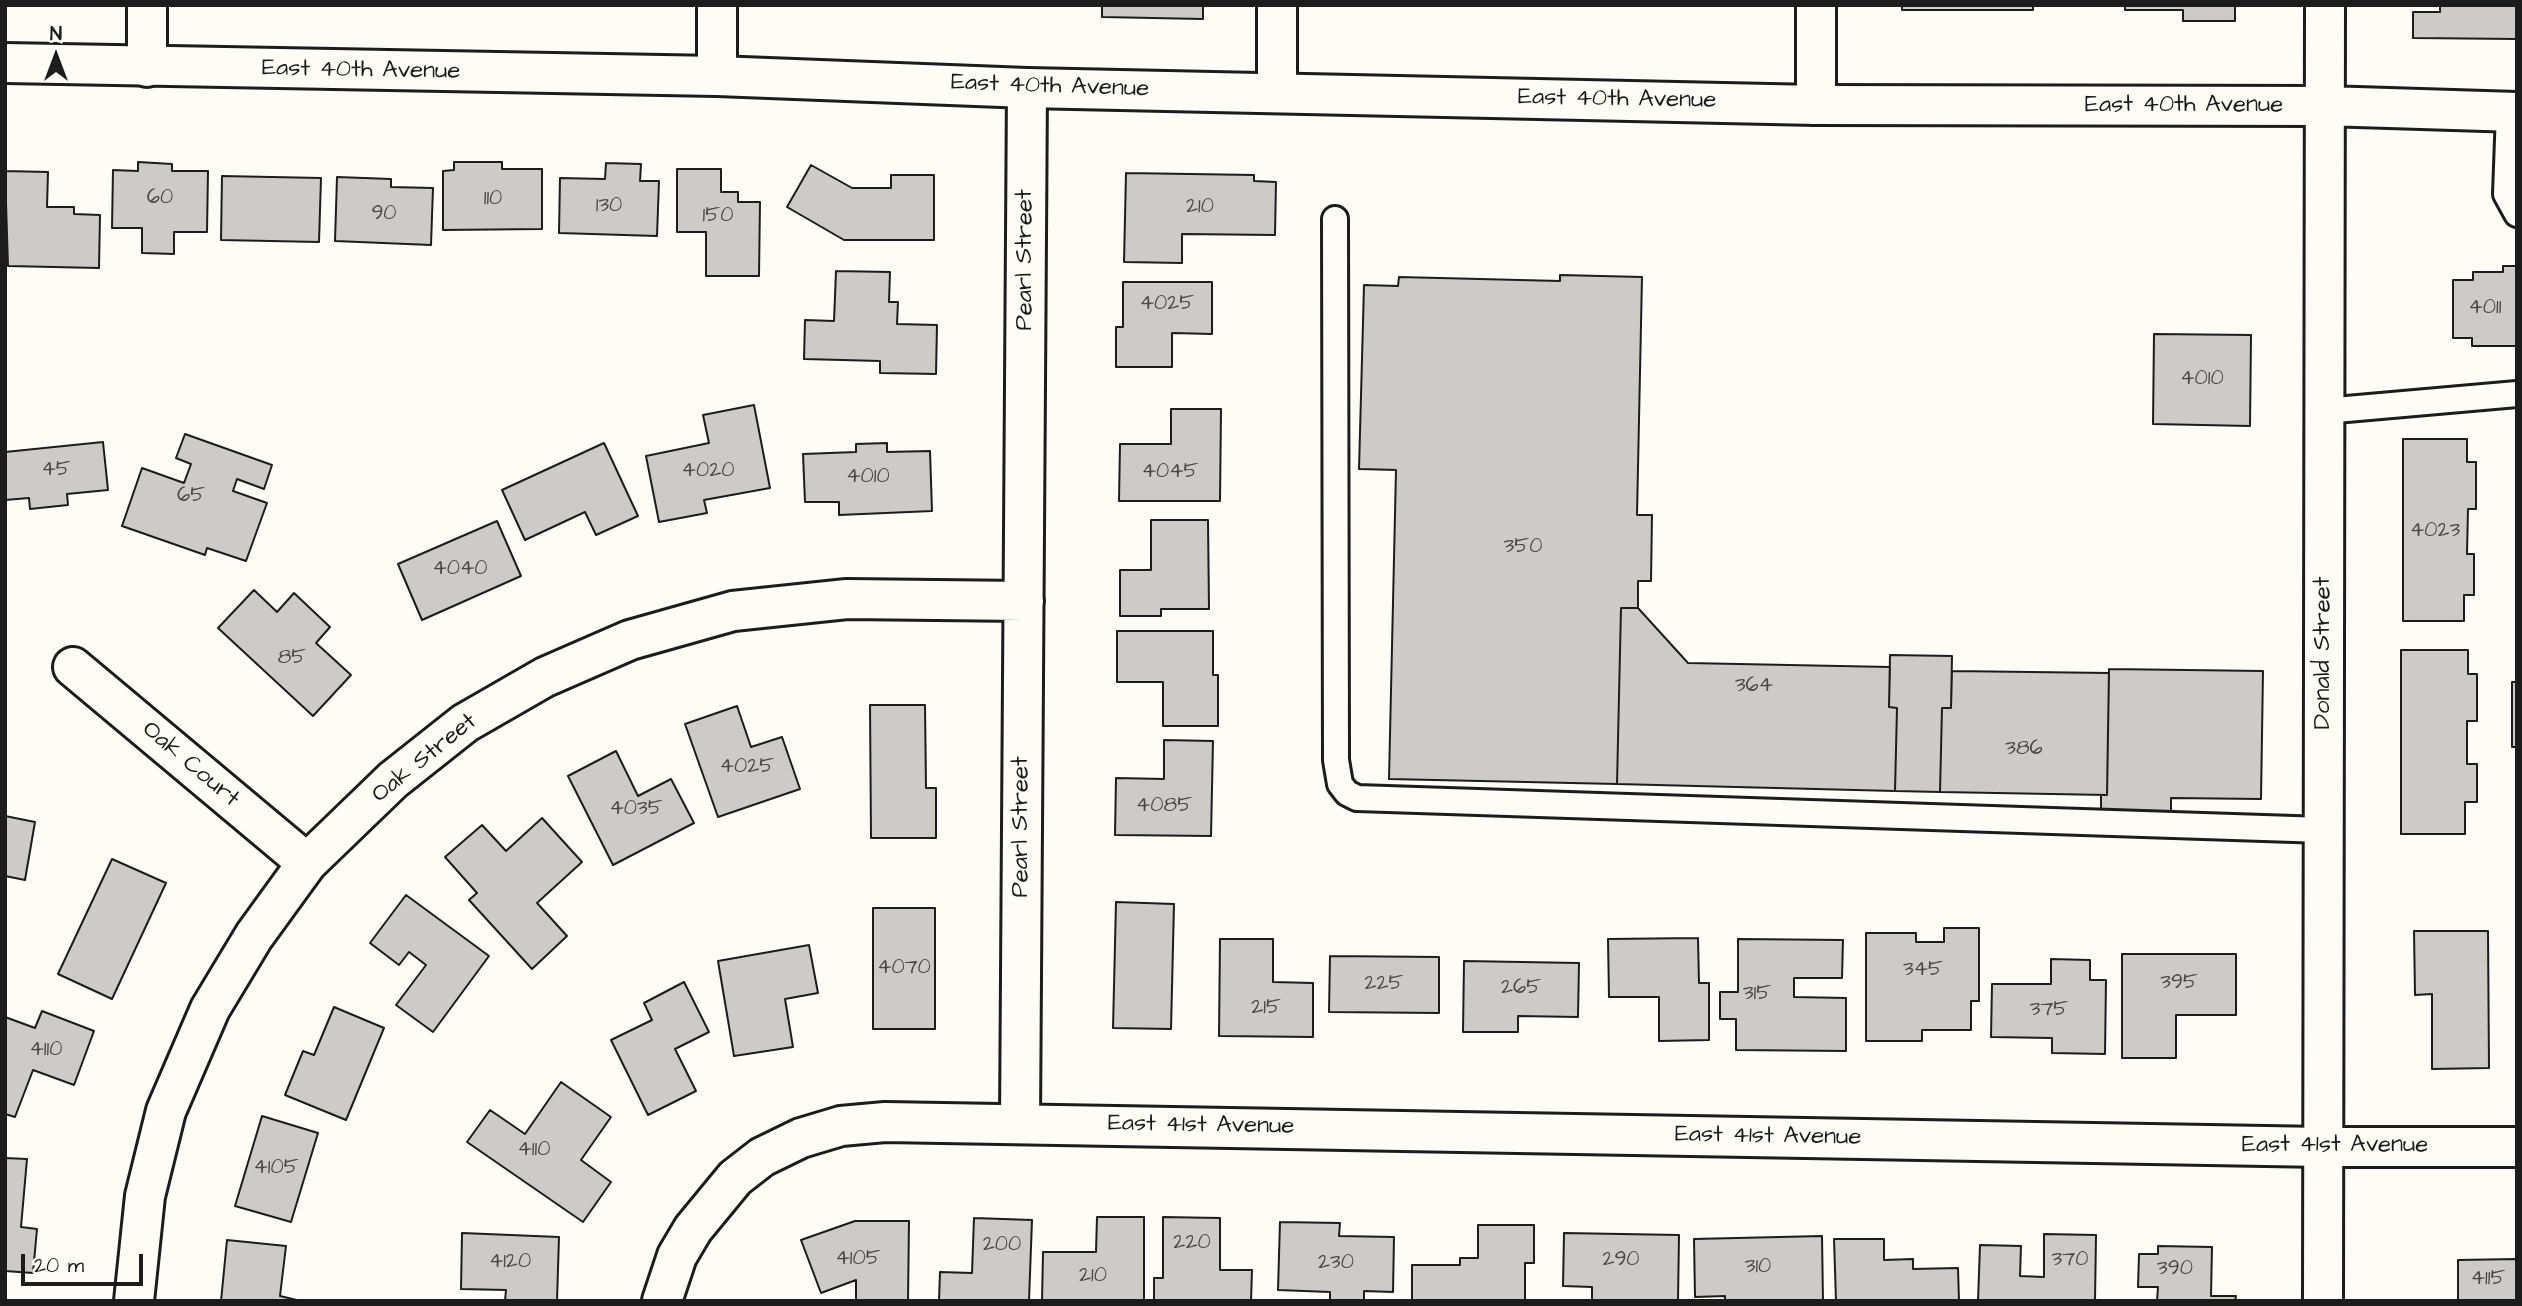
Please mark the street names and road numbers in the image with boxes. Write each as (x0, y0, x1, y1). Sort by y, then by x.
street label: East 40th Avenue (262, 55, 460, 87)
street label: East 40th Avenue (950, 69, 1150, 105)
street label: East 40th Avenue (1518, 84, 1716, 116)
street label: East 40th Avenue (2085, 92, 2283, 120)
street label: Pearl Street (1012, 189, 1040, 331)
street label: Donald Street (2310, 576, 2338, 730)
street label: Oak Street (367, 708, 483, 810)
street label: Oak Court (135, 716, 245, 814)
street label: Pearl Street (1008, 756, 1036, 898)
street label: East 41st Avenue (1108, 1110, 1294, 1142)
street label: East 41st Avenue (1675, 1121, 1861, 1153)
street label: East 41st Avenue (2242, 1132, 2428, 1160)

